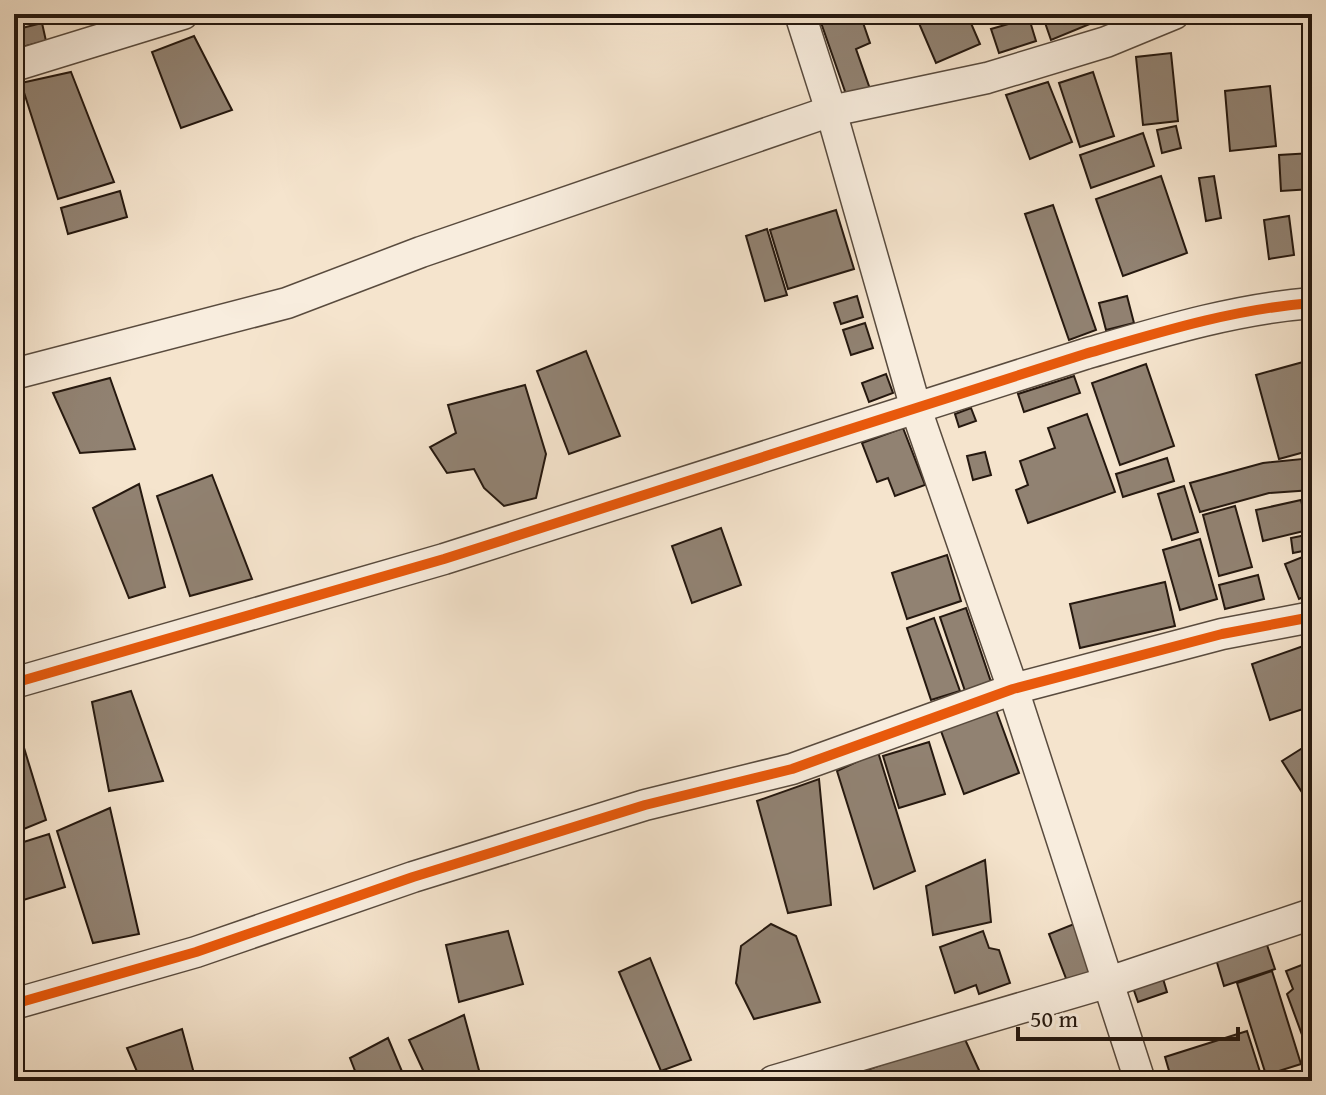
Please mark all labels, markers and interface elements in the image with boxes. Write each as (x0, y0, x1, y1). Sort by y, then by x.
scale bar (1018, 991, 1238, 1041)
text: 50 m (1030, 1001, 1078, 1036)

